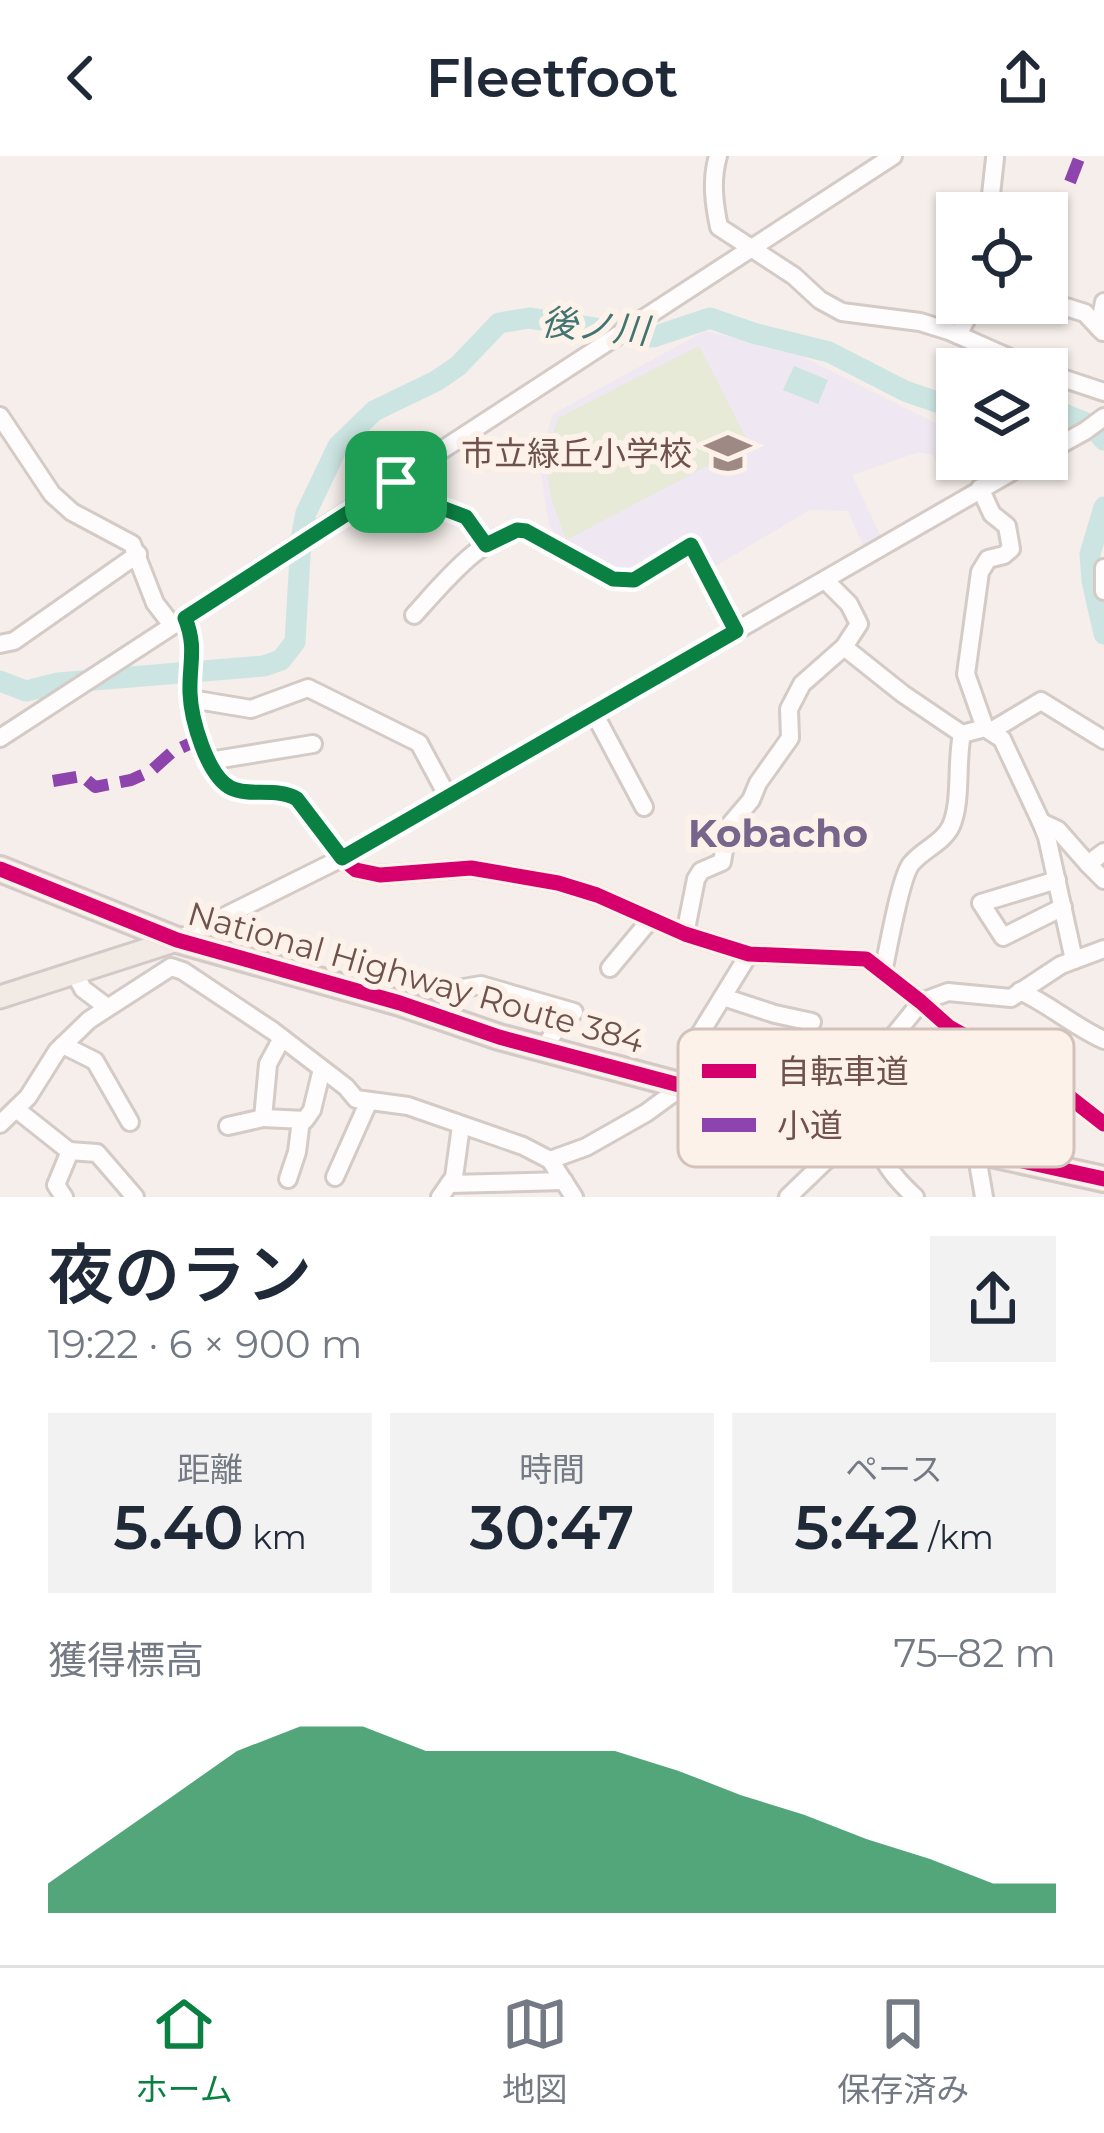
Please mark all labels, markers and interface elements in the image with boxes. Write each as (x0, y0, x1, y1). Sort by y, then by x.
icon: back (48, 45, 114, 111)
text: Fleetfoot (426, 45, 678, 111)
icon: share (990, 45, 1056, 111)
map controls (936, 192, 1068, 480)
button: locate (936, 192, 1068, 324)
water label: 後ノ川 (539, 299, 655, 353)
button: layers (936, 348, 1068, 480)
school or university icon: 市立緑丘小学校 (703, 428, 753, 478)
pin (345, 431, 447, 533)
place label: 市立緑丘小学校 (461, 433, 692, 473)
icon: arrive (363, 449, 429, 515)
district label: Kobacho (688, 809, 868, 857)
street label: National Highway Route 384 (184, 893, 649, 1061)
legend (678, 1029, 1074, 1167)
text: 自転車道 (777, 1051, 909, 1091)
text: 小道 (777, 1105, 843, 1145)
text: 夜のラン (48, 1234, 312, 1315)
button: share (930, 1236, 1056, 1362)
text: 19:22 · 6 × 900 m (48, 1320, 362, 1368)
text: 距離 (177, 1449, 243, 1489)
text: 時間 (519, 1449, 585, 1489)
text: ペース (845, 1449, 943, 1489)
text: 5.40 (113, 1491, 244, 1564)
text: 30:47 (470, 1491, 634, 1564)
text: 5:42 (794, 1491, 919, 1564)
text: km (244, 1517, 307, 1557)
text: /km (919, 1517, 994, 1557)
text: 75–82 m (894, 1629, 1056, 1677)
text: 獲得標高 (48, 1636, 204, 1684)
tab: ホーム (135, 1991, 233, 2111)
tab: 地図 (502, 1991, 568, 2111)
tab: 保存済み (837, 1991, 969, 2111)

